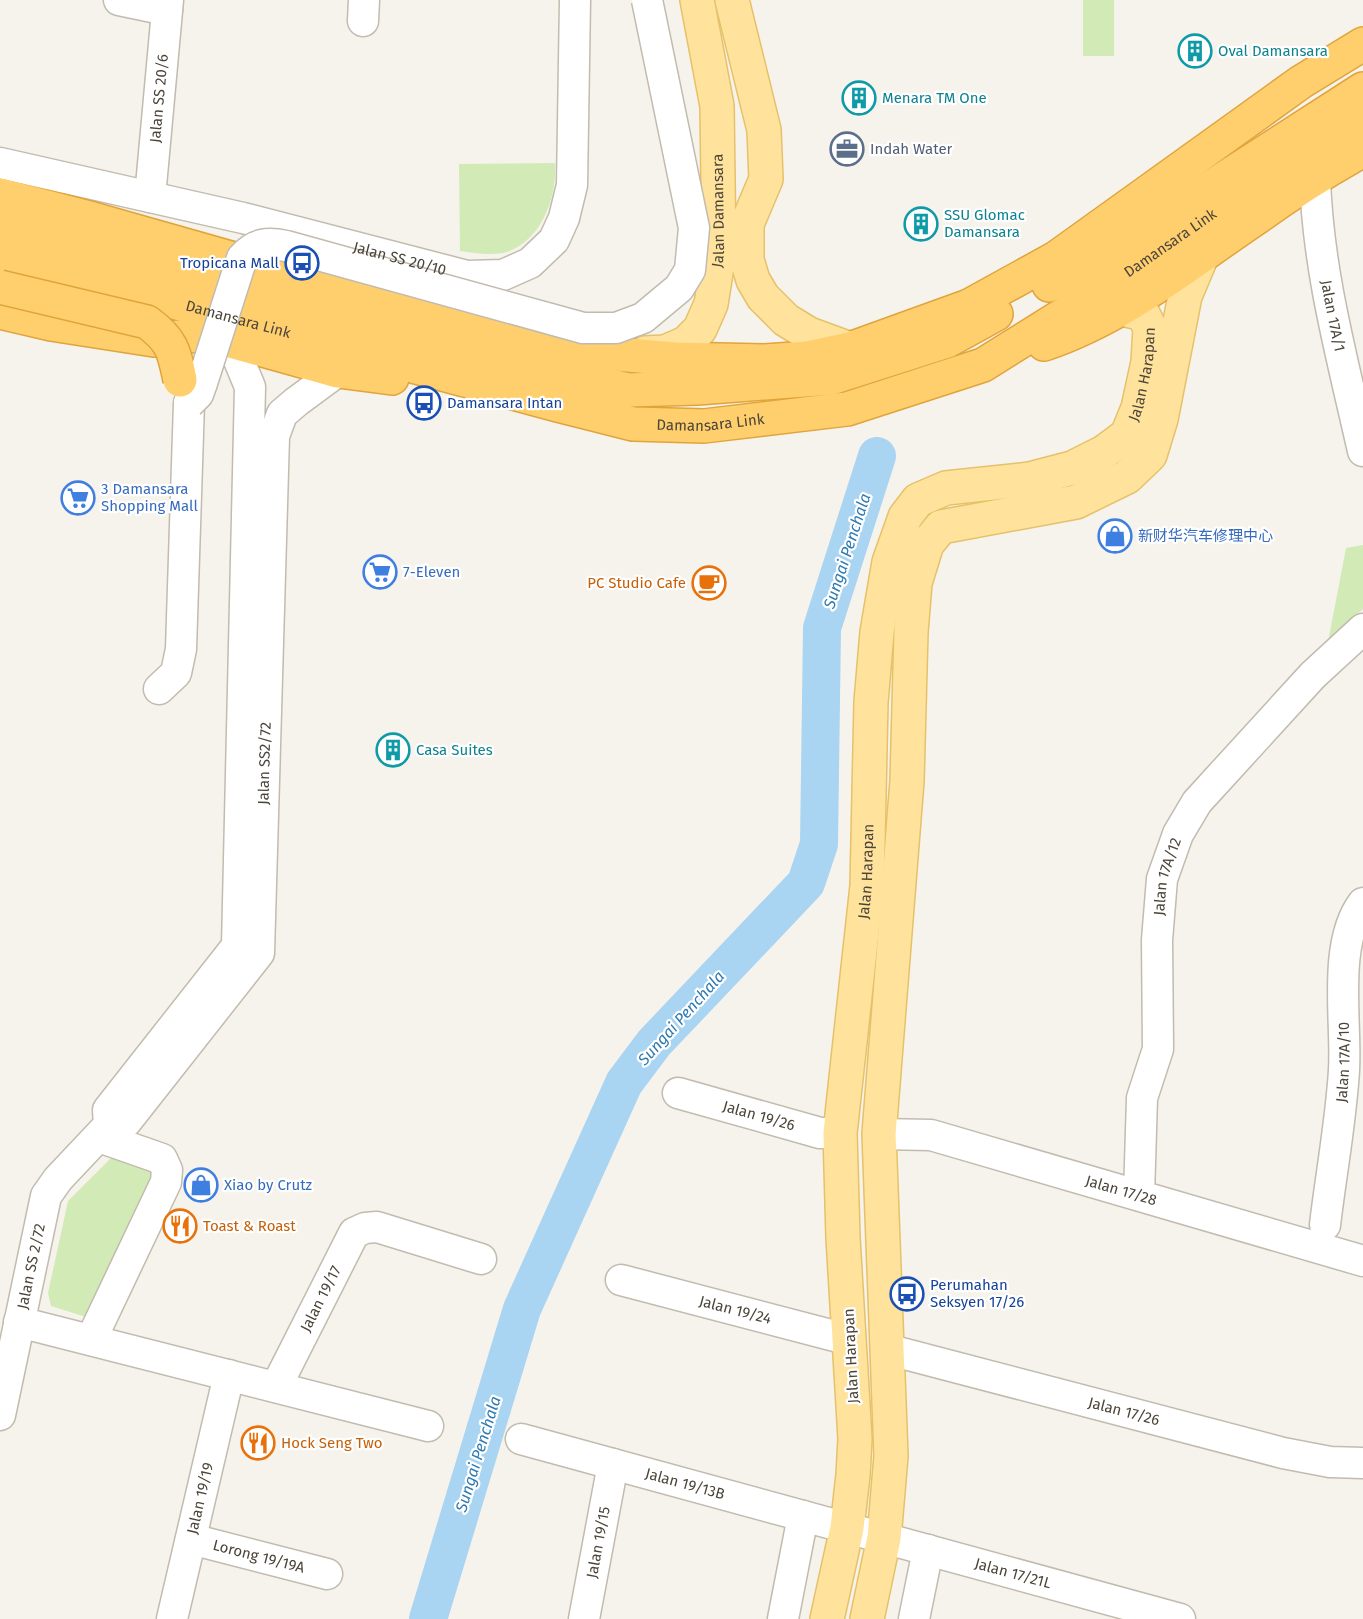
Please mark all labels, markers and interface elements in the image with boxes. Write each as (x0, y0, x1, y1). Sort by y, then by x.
building icon: Oval Damansara (1177, 33, 1213, 69)
place label: Oval Damansara (1218, 42, 1328, 60)
street label: Jalan SS 20/6 (146, 53, 172, 144)
building icon: Menara TM One (841, 80, 877, 116)
place label: Menara TM One (882, 89, 987, 107)
office icon: Indah Water (829, 131, 865, 167)
place label: Indah Water (870, 140, 953, 158)
street label: Jalan Damansara (708, 154, 728, 269)
street label: Damansara Link (1121, 205, 1220, 281)
building icon: SSU Glomac Damansara (903, 206, 939, 242)
place label: SSU Glomac Damansara (944, 206, 1025, 241)
street label: Jalan SS 20/10 (351, 238, 448, 279)
bus stop icon: Tropicana Mall (284, 245, 320, 281)
place label: Tropicana Mall (180, 254, 280, 272)
street label: Jalan 17A/1 (1317, 279, 1349, 353)
street label: Damansara Link (184, 297, 293, 342)
street label: Jalan Harapan (1125, 327, 1159, 424)
bus stop icon: Damansara Intan (406, 385, 442, 421)
place label: Damansara Intan (447, 394, 562, 412)
street label: Damansara Link (656, 410, 766, 435)
supermarket icon: 3 Damansara Shopping Mall (60, 480, 96, 516)
place label: 3 Damansara Shopping Mall (101, 480, 198, 515)
water label: Sungai Penchala (819, 491, 875, 612)
shop icon: 新财华汽车修理中心 (1097, 518, 1133, 554)
place label: 新财华汽车修理中心 (1138, 527, 1273, 545)
supermarket icon: 7-Eleven (362, 554, 398, 590)
place label: 7-Eleven (403, 563, 460, 581)
cafe icon: PC Studio Cafe (691, 565, 727, 601)
place label: PC Studio Cafe (587, 574, 686, 592)
street label: Jalan SS2/72 (254, 722, 275, 805)
building icon: Casa Suites (375, 732, 411, 768)
place label: Casa Suites (416, 741, 493, 759)
street label: Jalan Harapan (854, 824, 877, 920)
street label: Jalan 17A/12 (1150, 835, 1185, 916)
water label: Sungai Penchala (633, 967, 728, 1070)
street label: Jalan 17A/10 (1332, 1021, 1353, 1103)
street label: Jalan 19/26 (721, 1097, 797, 1135)
shop icon: Xiao by Crutz (183, 1167, 219, 1203)
street label: Jalan 17/28 (1083, 1172, 1159, 1209)
place label: Xiao by Crutz (224, 1176, 313, 1194)
restaurant icon: Toast & Roast (162, 1208, 198, 1244)
place label: Toast & Roast (203, 1217, 296, 1235)
street label: Jalan SS 2/72 (13, 1222, 49, 1311)
street label: Jalan 19/17 (296, 1262, 345, 1335)
bus stop icon: Perumahan Seksyen 17/26 (889, 1276, 925, 1312)
place label: Perumahan Seksyen 17/26 (930, 1276, 1024, 1311)
street label: Jalan 19/24 (697, 1292, 773, 1328)
street label: Jalan Harapan (840, 1308, 862, 1404)
street label: Jalan 17/26 (1086, 1393, 1162, 1429)
water label: Sungai Penchala (451, 1394, 505, 1515)
restaurant icon: Hock Seng Two (240, 1425, 276, 1461)
place label: Hock Seng Two (281, 1434, 383, 1452)
street label: Jalan 19/19 (183, 1461, 217, 1536)
street label: Jalan 19/13B (643, 1464, 727, 1503)
street label: Jalan 19/15 (583, 1505, 614, 1580)
street label: Lorong 19/19A (211, 1536, 307, 1577)
street label: Jalan 17/21L (973, 1554, 1054, 1593)

